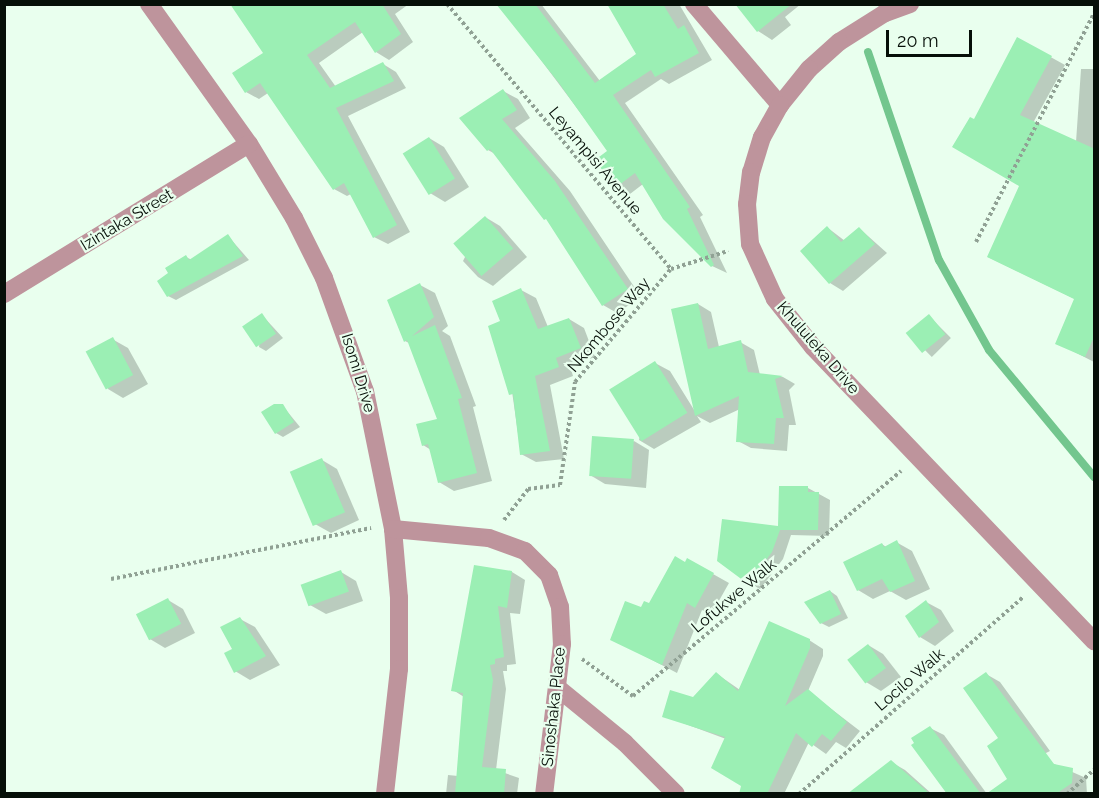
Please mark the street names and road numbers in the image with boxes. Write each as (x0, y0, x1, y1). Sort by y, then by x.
street label: Leyampisi Avenue (544, 103, 646, 219)
street label: Izintaka Street (77, 185, 177, 255)
street label: Nkombose Way (564, 274, 654, 376)
street label: Khululeka Drive (773, 298, 863, 398)
street label: Isomi Drive (337, 331, 379, 415)
street label: Lofukwe Walk (687, 555, 781, 637)
street label: Locilo Walk (871, 644, 949, 716)
street label: Sinoshaka Place (538, 646, 570, 768)

